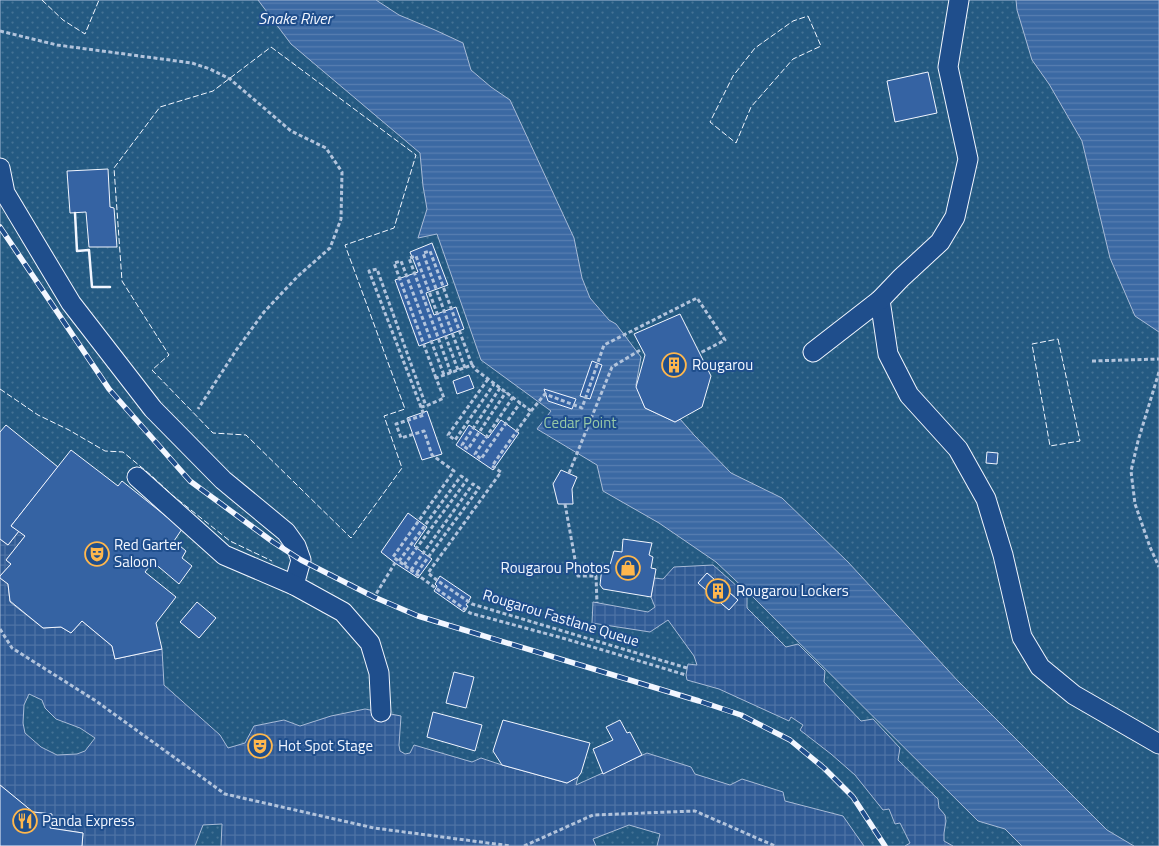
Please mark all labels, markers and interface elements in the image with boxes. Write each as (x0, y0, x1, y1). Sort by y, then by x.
water label: Snake River (258, 6, 334, 30)
building icon: Rougarou (661, 352, 687, 378)
place label: Rougarou (692, 353, 753, 376)
park label: Cedar Point (544, 411, 617, 434)
place label: Red Garter Saloon (114, 533, 182, 573)
theatre icon: Red Garter Saloon (84, 541, 110, 567)
shop icon: Rougarou Photos (615, 555, 641, 581)
place label: Rougarou Photos (501, 556, 610, 579)
building icon: Rougarou Lockers (705, 578, 731, 604)
place label: Rougarou Lockers (736, 579, 849, 602)
street label: Rougarou Fastlane Queue (480, 583, 642, 652)
theatre icon: Hot Spot Stage (247, 733, 273, 759)
place label: Hot Spot Stage (278, 734, 373, 757)
restaurant icon: Panda Express (12, 808, 38, 834)
place label: Panda Express (42, 809, 135, 832)

